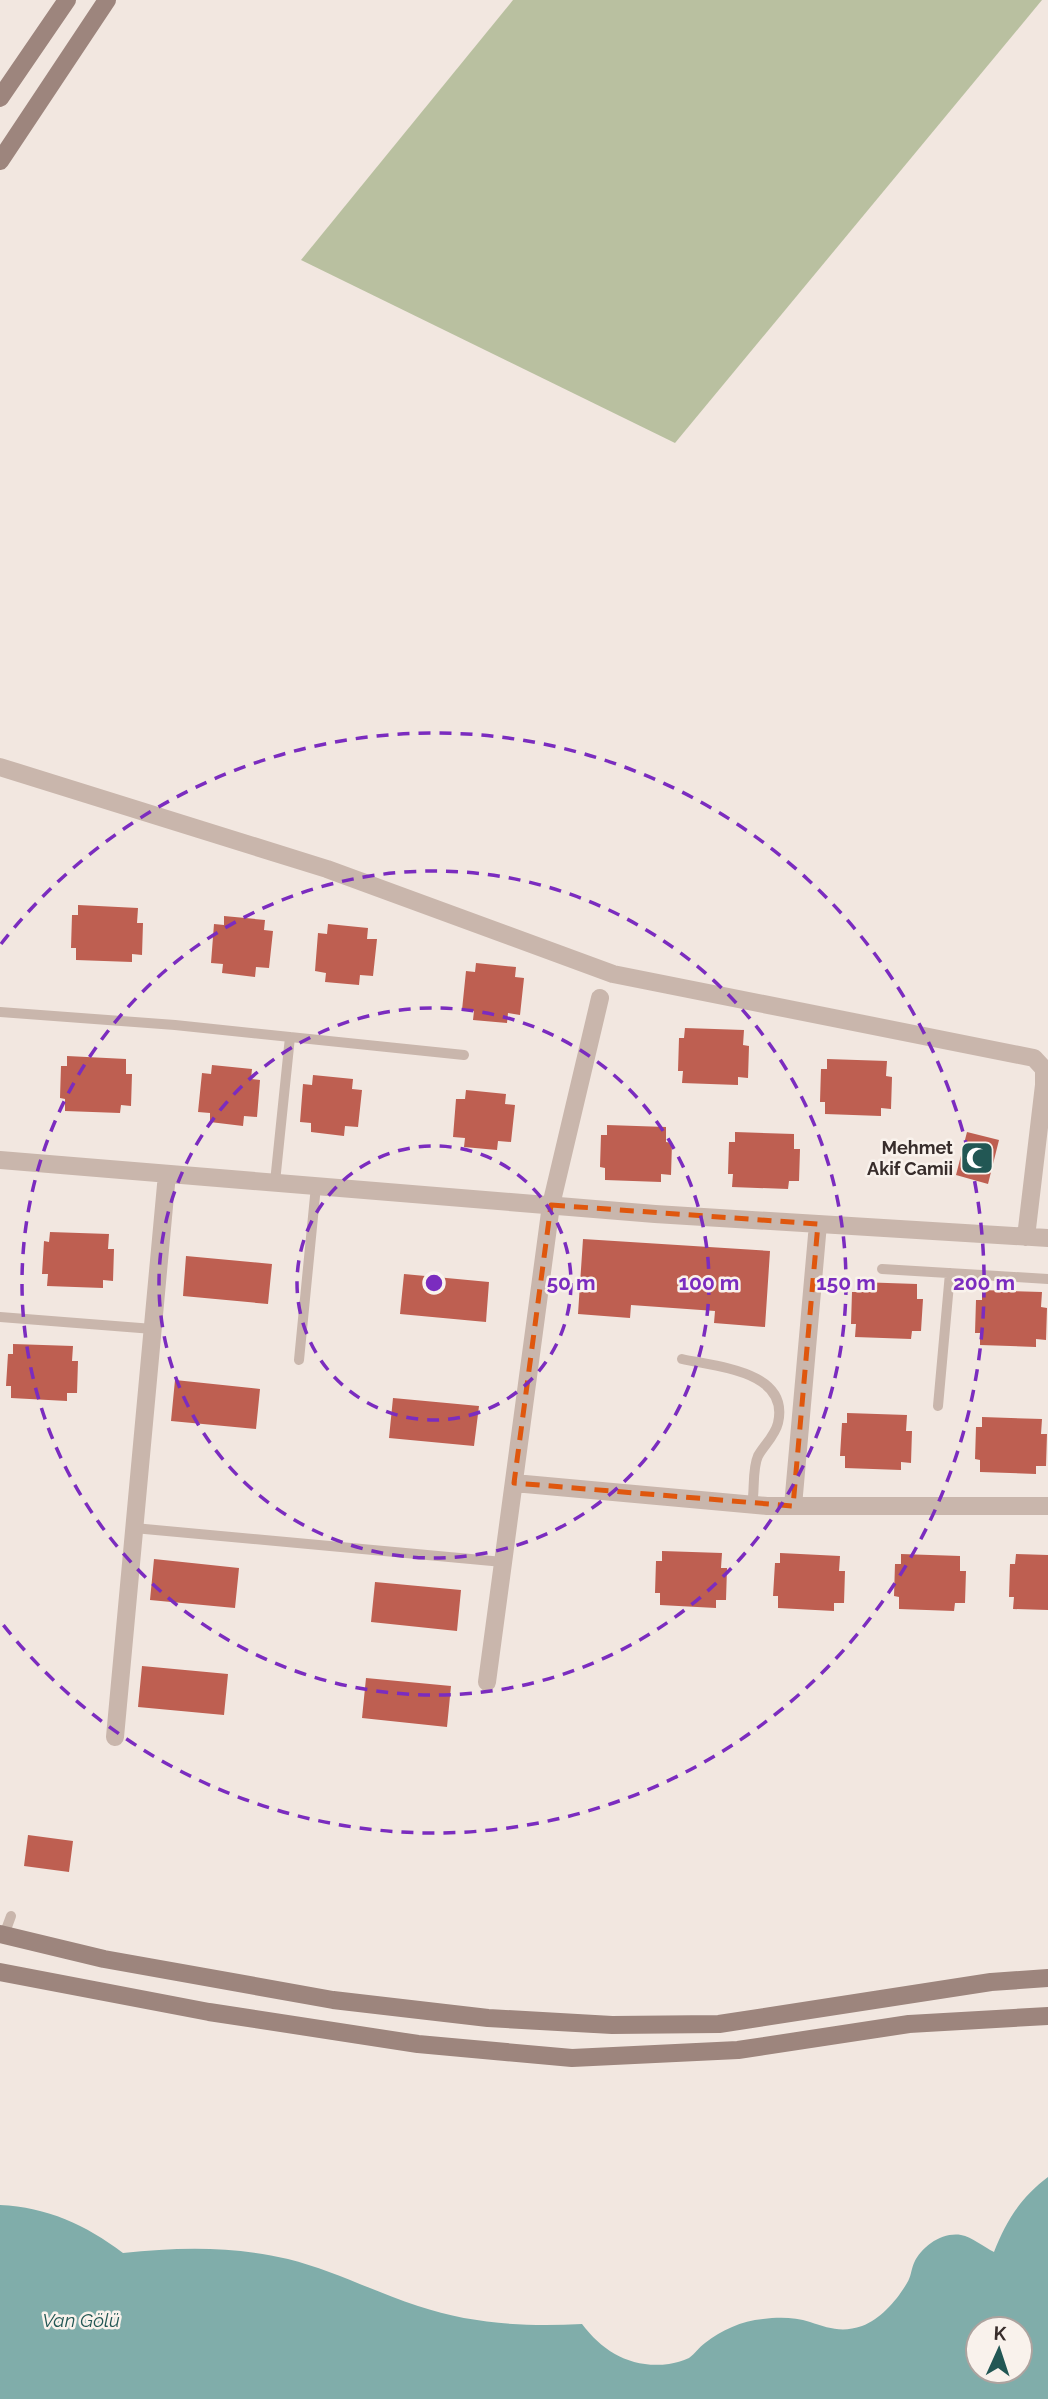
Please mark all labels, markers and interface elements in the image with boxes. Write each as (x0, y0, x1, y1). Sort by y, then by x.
place label: Mehmet Akif Camii (867, 1137, 953, 1179)
mosque icon: Mehmet Akif Camii (958, 1139, 996, 1177)
text: 50 m (546, 1270, 596, 1295)
text: 100 m (679, 1270, 739, 1295)
text: 150 m (816, 1270, 876, 1295)
text: 200 m (953, 1270, 1015, 1295)
centre of rings (422, 1271, 446, 1295)
water label: Van Gölü (42, 2309, 120, 2331)
north arrow (964, 2315, 1034, 2385)
text: K (993, 2322, 1007, 2344)

